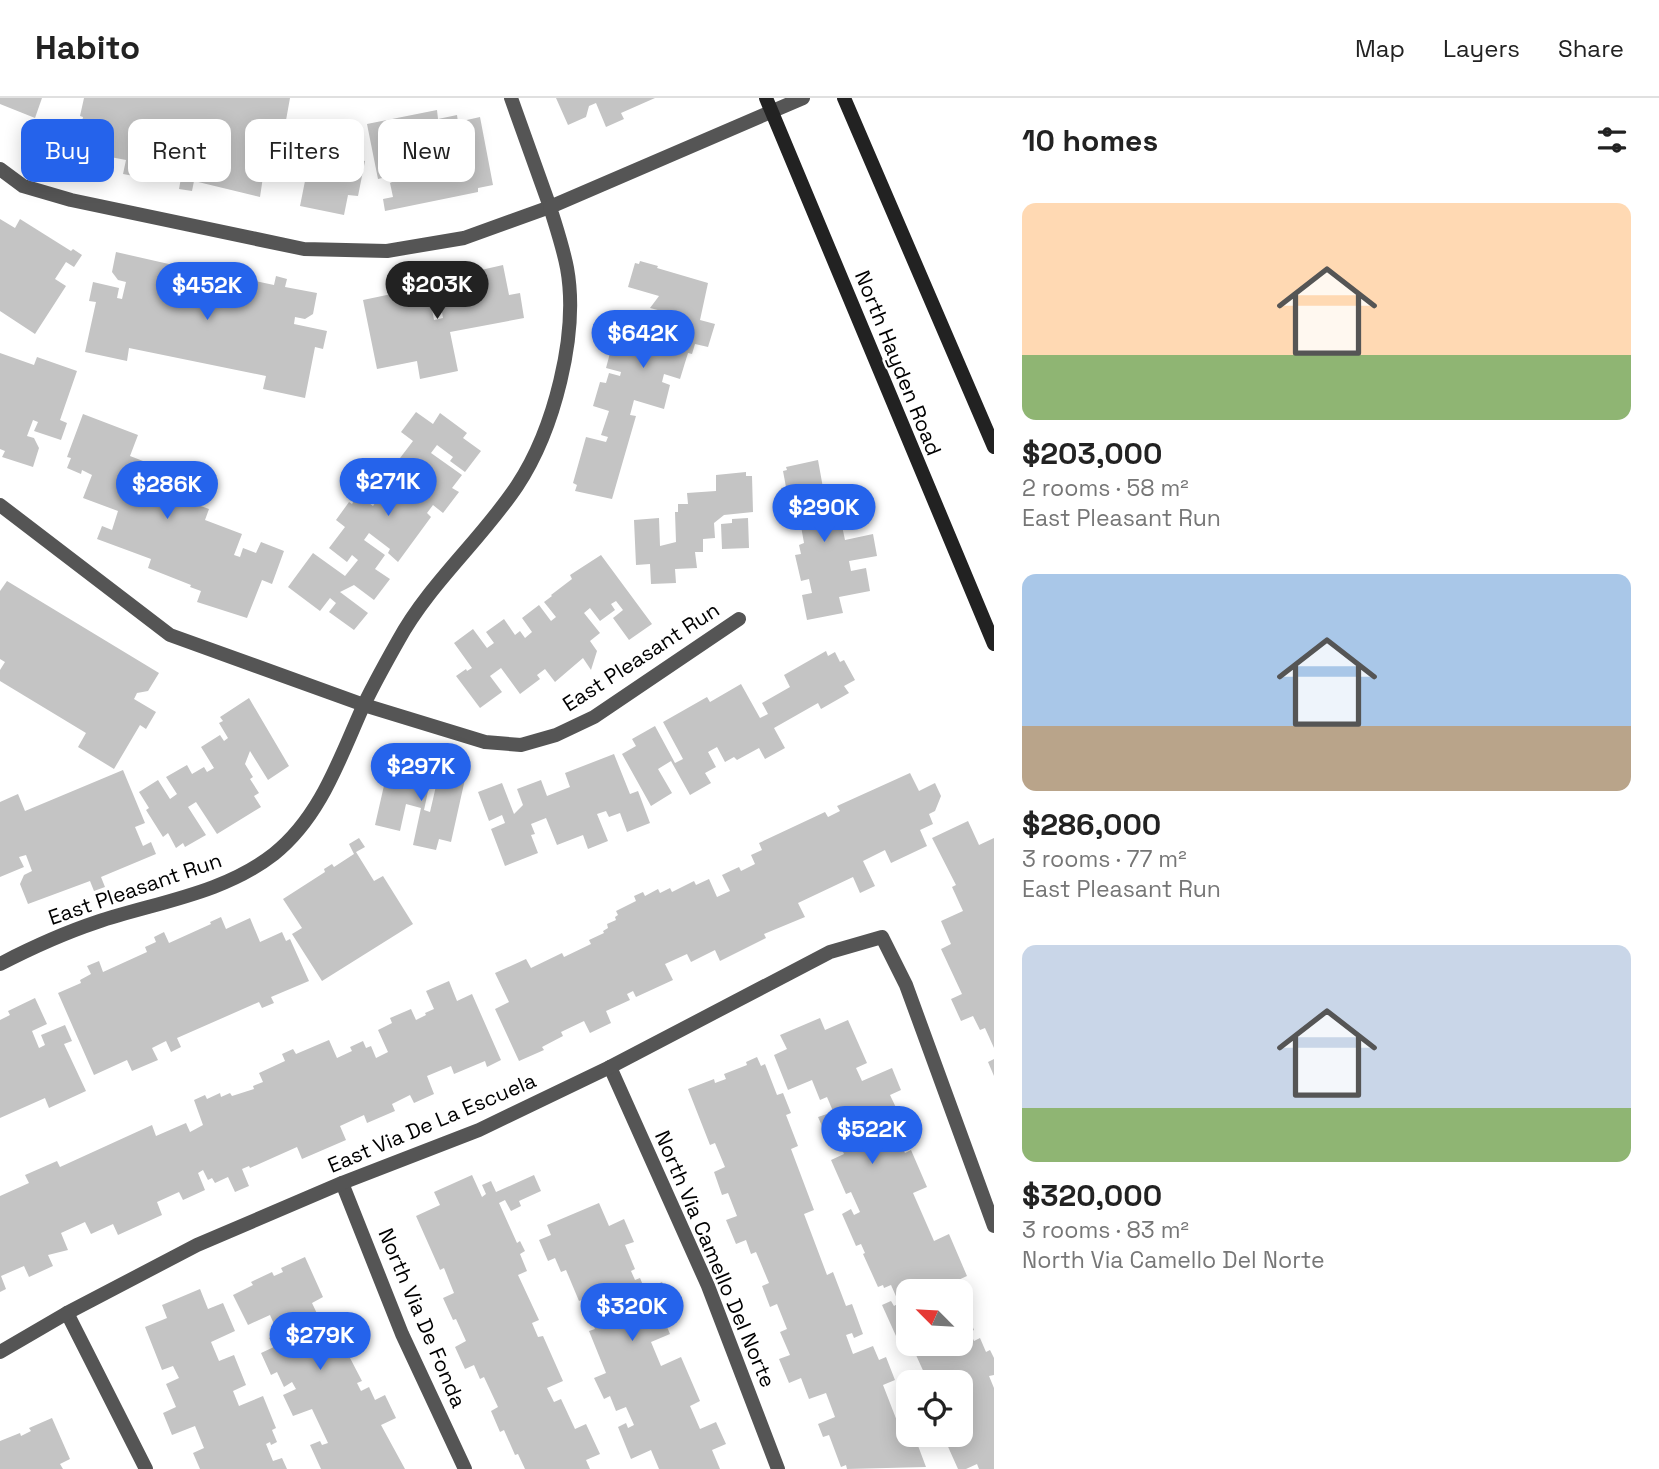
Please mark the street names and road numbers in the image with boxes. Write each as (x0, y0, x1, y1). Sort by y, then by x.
street label: North Hayden Road (849, 266, 948, 459)
street label: East Pleasant Run (557, 596, 724, 717)
street label: East Pleasant Run (45, 846, 225, 931)
street label: East Via De La Escuela (324, 1066, 540, 1179)
street label: North Via Camello Del Norte (649, 1126, 782, 1391)
street label: North Via De Fonda (372, 1224, 472, 1412)

